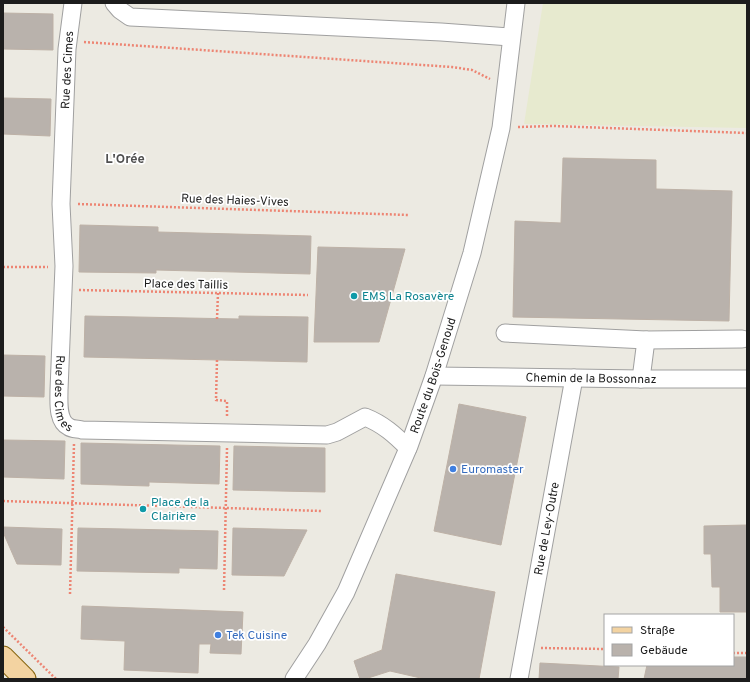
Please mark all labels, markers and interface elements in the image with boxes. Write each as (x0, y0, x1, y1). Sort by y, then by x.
street label: Rue des Cimes (58, 30, 78, 110)
district label: L'Orée (105, 152, 145, 168)
street label: Rue des Haies-Vives (181, 191, 289, 211)
street label: Place des Taillis (144, 276, 228, 294)
place label: EMS La Rosavère (362, 289, 454, 305)
marker: EMS La Rosavère (349, 291, 359, 301)
street label: Route du Bois-Genoud (407, 316, 461, 436)
street label: Rue des Cimes (50, 355, 75, 436)
street label: Chemin de la Bossonnaz (525, 370, 656, 388)
place label: Euromaster (461, 462, 524, 478)
marker: Euromaster (448, 464, 458, 474)
street label: Rue de Ley-Outre (531, 481, 564, 577)
place label: Place de la Clairière (151, 495, 209, 525)
marker: Place de la Clairière (138, 504, 148, 514)
legend (604, 614, 734, 666)
text: Straße (640, 623, 675, 639)
place label: Tek Cuisine (226, 628, 287, 644)
marker: Tek Cuisine (213, 630, 223, 640)
text: Gebäude (640, 643, 688, 659)

